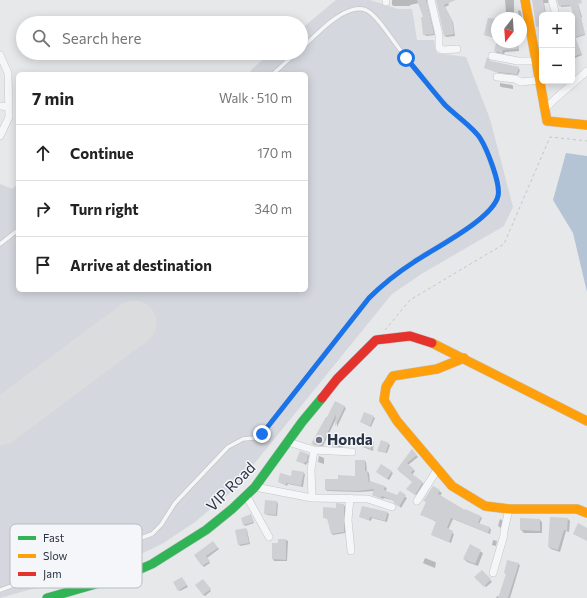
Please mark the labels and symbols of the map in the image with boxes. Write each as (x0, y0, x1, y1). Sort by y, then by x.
north arrow (491, 12, 527, 48)
route start (397, 49, 415, 67)
route end (253, 425, 271, 443)
place label: Honda (327, 430, 373, 448)
marker: Honda (314, 435, 324, 445)
street label: VIP Road (202, 458, 259, 515)
legend (10, 524, 142, 588)
text: Fast (43, 531, 65, 544)
text: Slow (43, 549, 68, 562)
text: Jam (43, 567, 62, 581)

